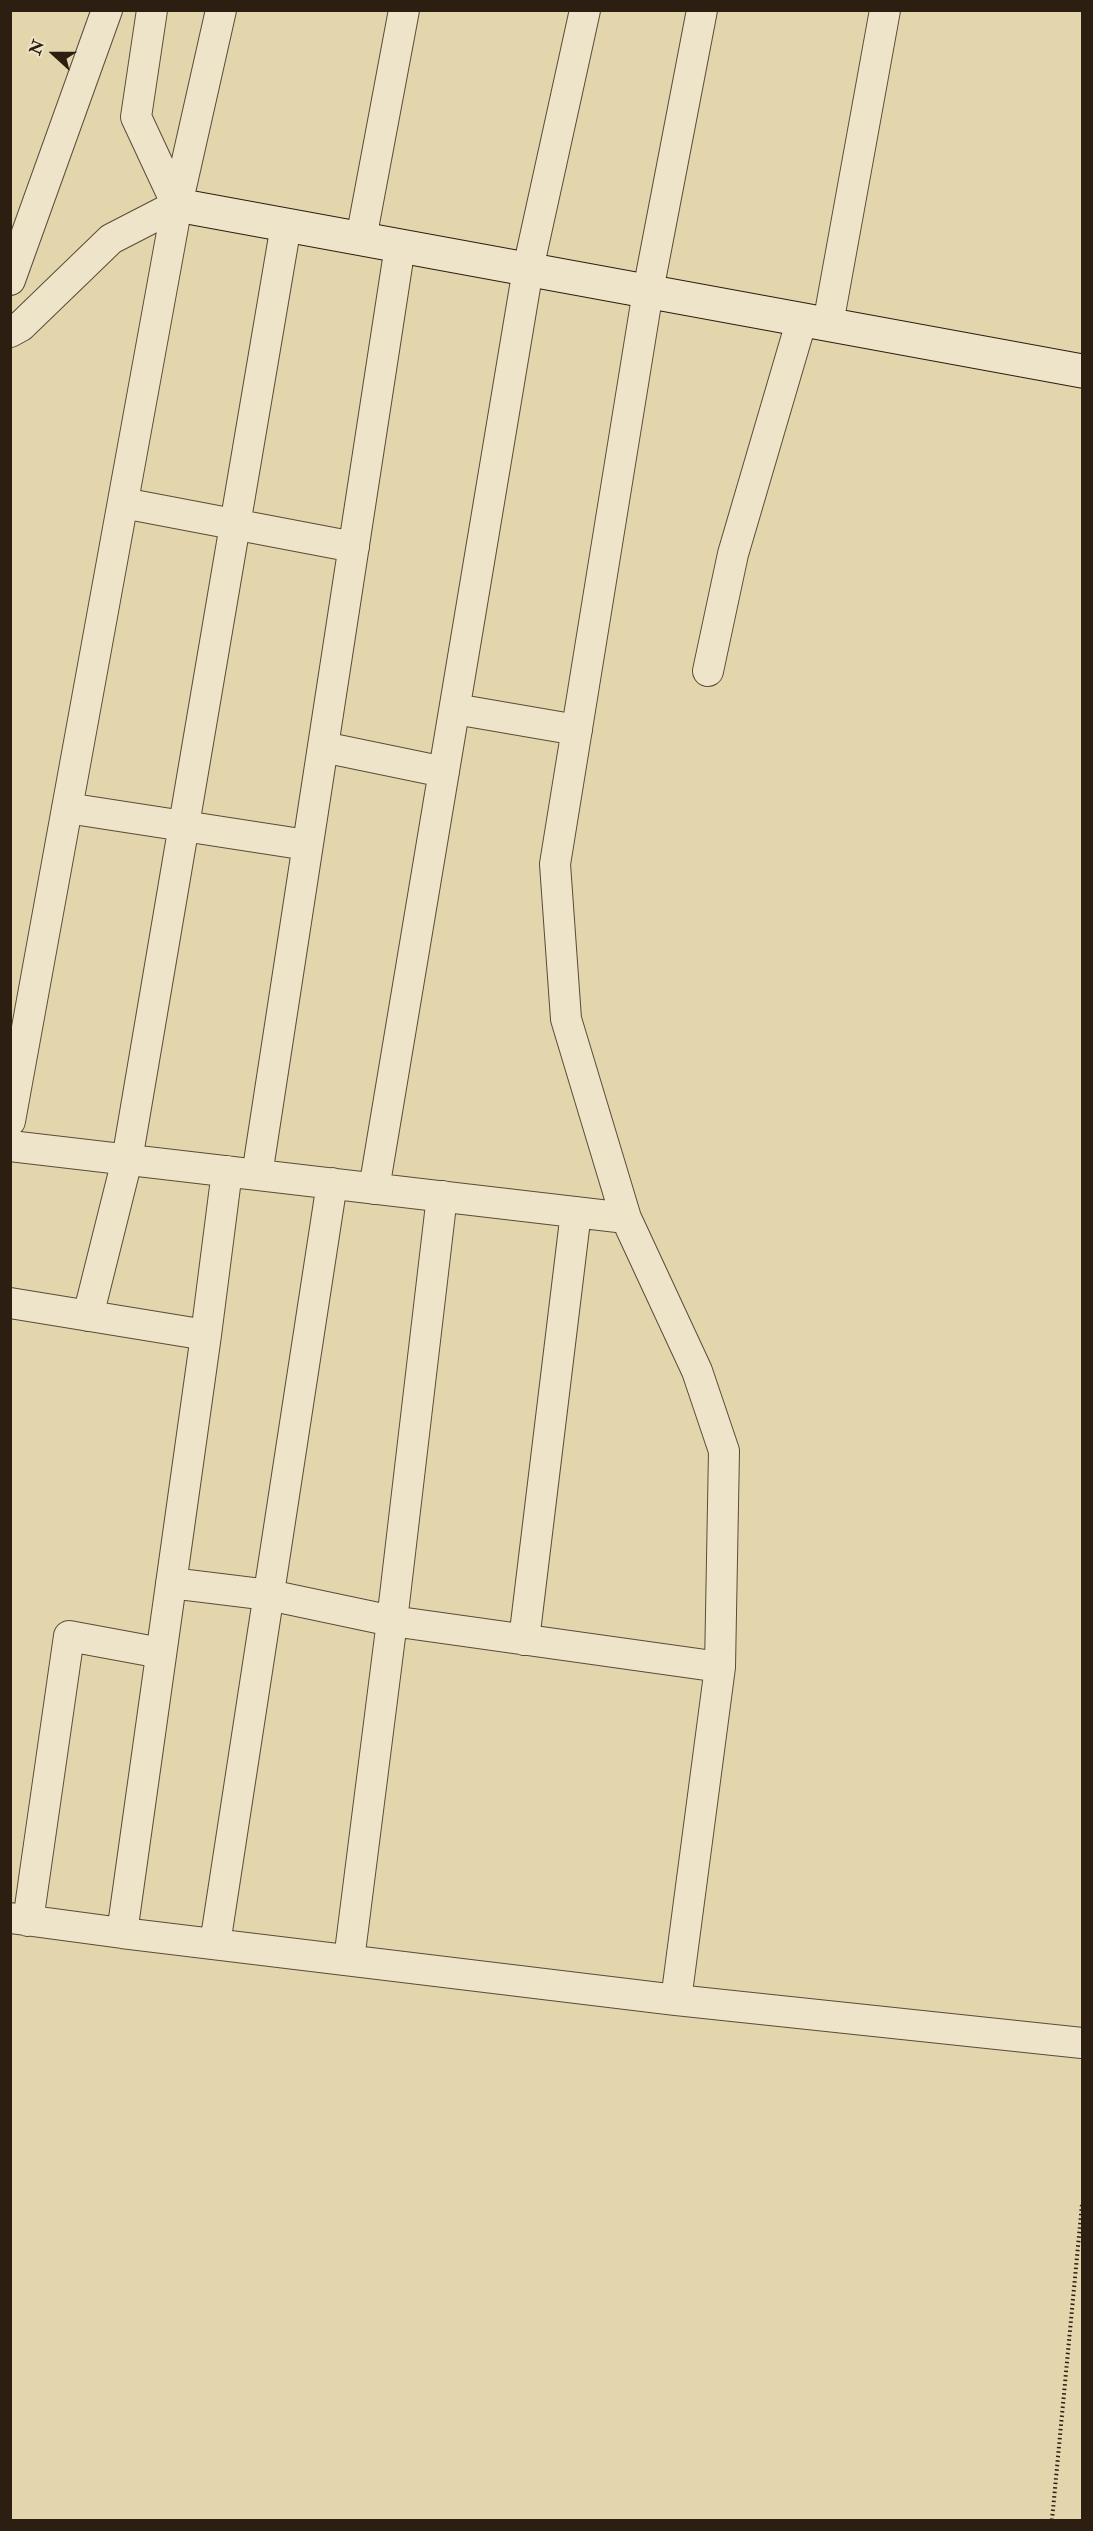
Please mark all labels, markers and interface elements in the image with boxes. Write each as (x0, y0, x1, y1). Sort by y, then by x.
north arrow (24, 24, 84, 84)
text: N (25, 37, 49, 58)

